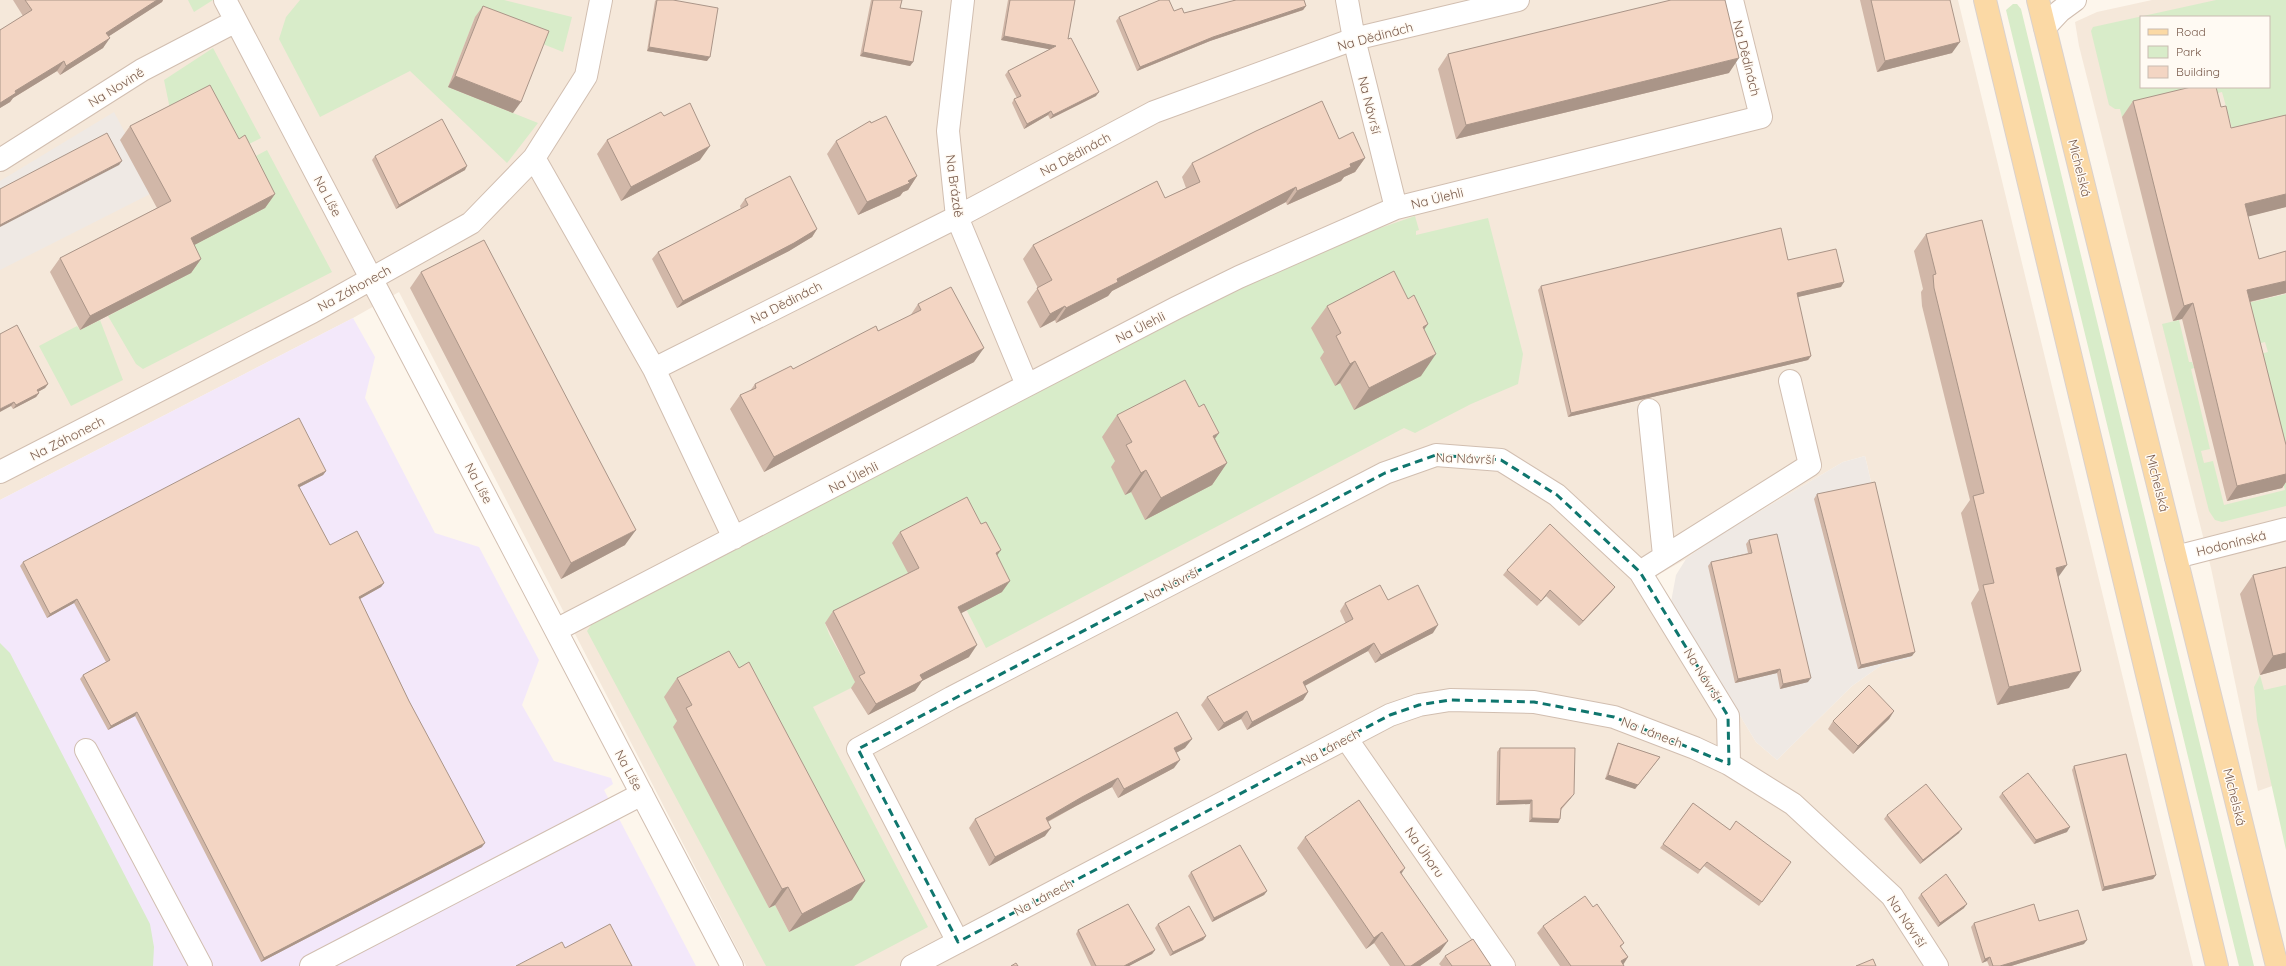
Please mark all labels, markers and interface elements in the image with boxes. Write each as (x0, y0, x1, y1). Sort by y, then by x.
legend (2140, 16, 2270, 88)
street label: Na Dědinách (1335, 18, 1415, 54)
street label: Na Dědinách (1730, 18, 1764, 98)
text: Road (2176, 24, 2206, 39)
text: Park (2176, 44, 2201, 59)
street label: Na Novině (85, 64, 147, 110)
text: Building (2176, 64, 2220, 79)
street label: Na Návrší (1355, 75, 1385, 136)
street label: Na Dědinách (1037, 129, 1113, 179)
street label: Michelská (2065, 138, 2095, 198)
street label: Na Brázdě (943, 153, 967, 219)
street label: Na Líše (311, 173, 345, 219)
street label: Na Úlehli (1409, 184, 1465, 212)
street label: Na Záhonech (315, 261, 393, 315)
street label: Na Dědinách (748, 277, 824, 327)
street label: Na Úlehli (1113, 308, 1167, 346)
street label: Na Záhonech (27, 412, 107, 464)
street label: Na Návrší (1435, 449, 1495, 467)
street label: Michelská (2143, 453, 2173, 513)
street label: Na Úlehli (826, 458, 880, 496)
street label: Na Líše (462, 460, 496, 506)
street label: Hodonínská (2194, 527, 2268, 559)
street label: Na Návrší (1141, 563, 1201, 604)
street label: Na Návrší (1681, 645, 1725, 703)
street label: Na Lánech (1619, 713, 1685, 751)
street label: Na Lánech (1298, 725, 1362, 769)
street label: Na Líše (612, 747, 646, 793)
street label: Michelská (2220, 767, 2250, 827)
street label: Na Úhoru (1402, 824, 1448, 880)
street label: Na Lánech (1011, 875, 1075, 919)
street label: Na Návrší (1884, 892, 1930, 950)

